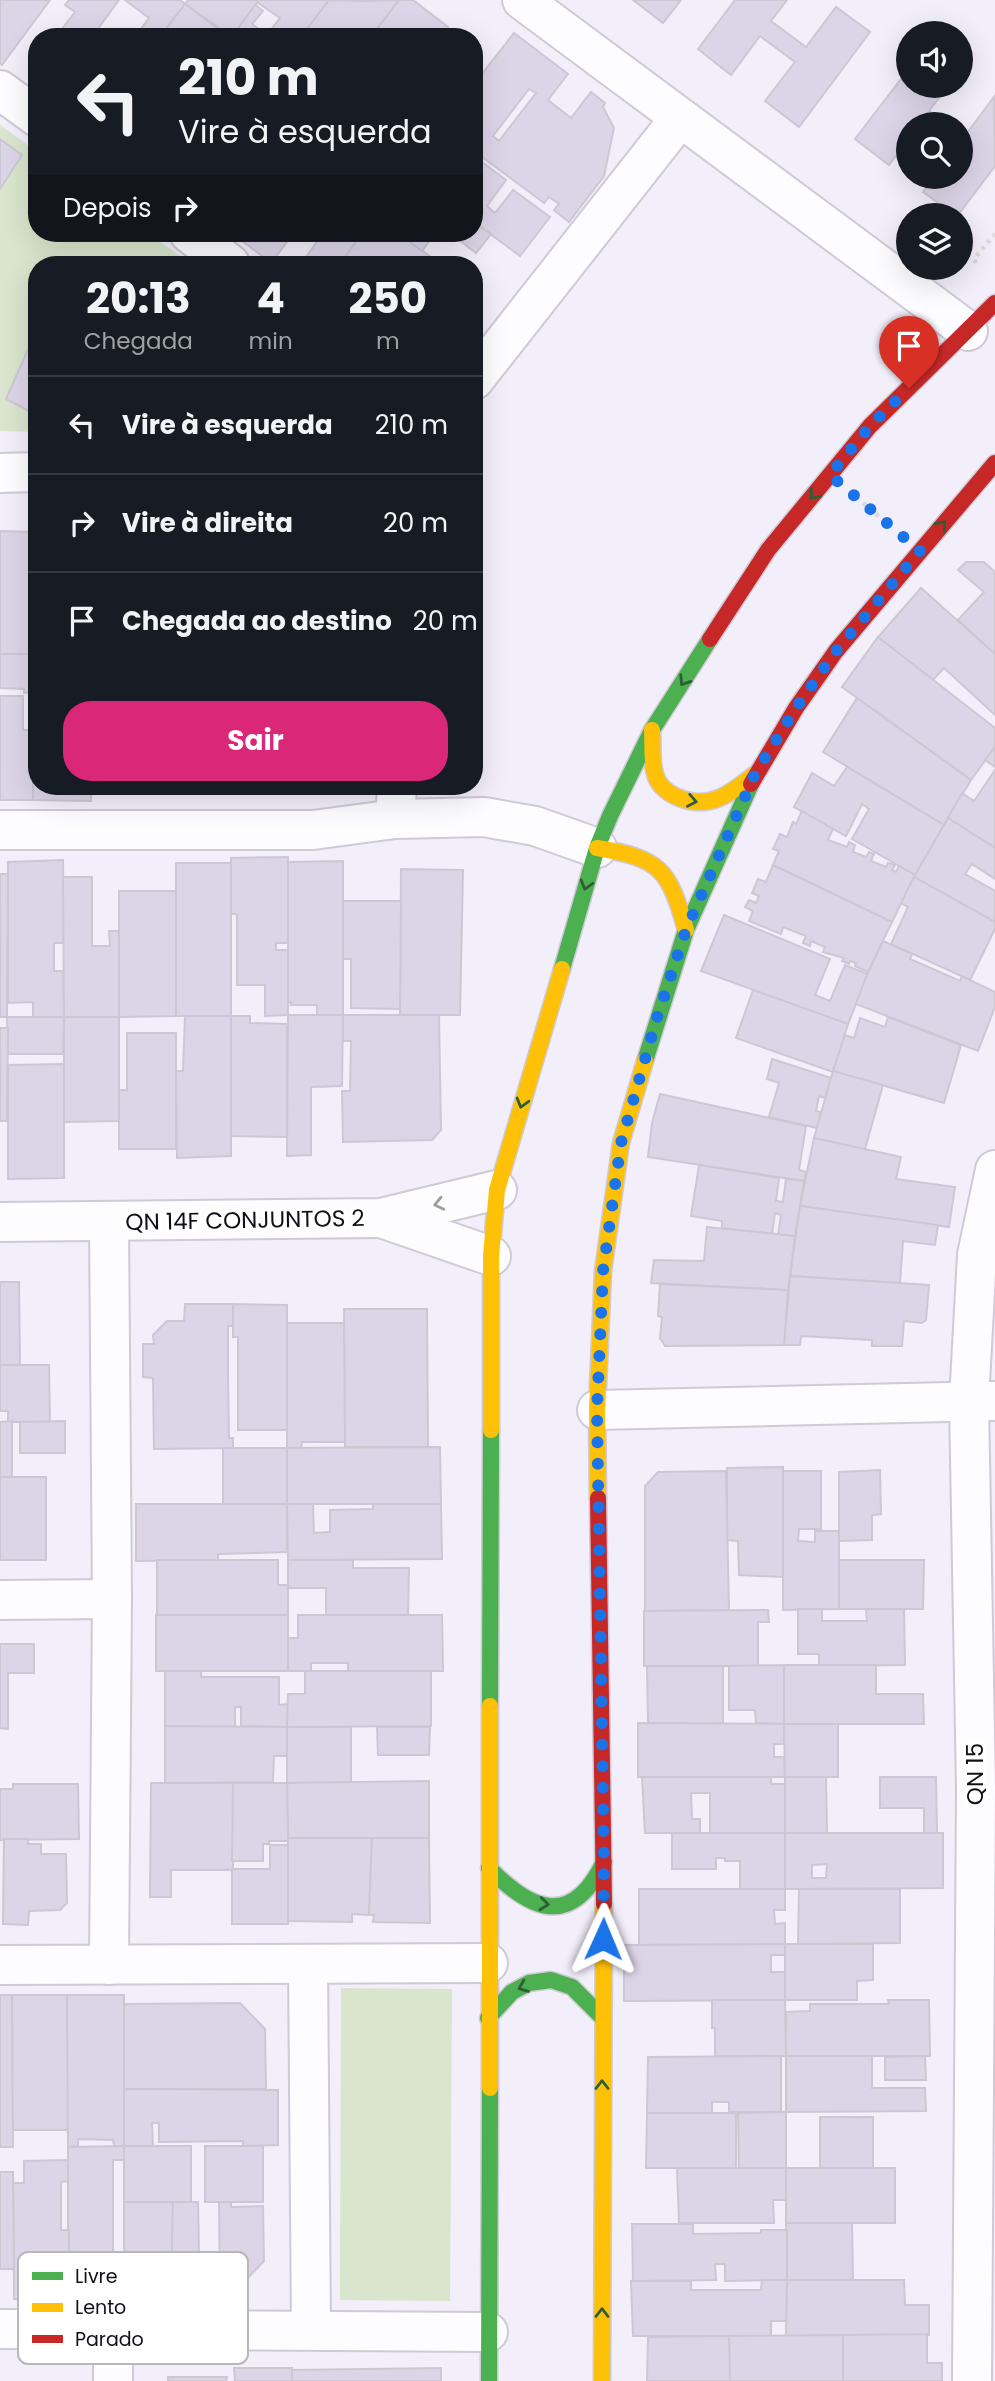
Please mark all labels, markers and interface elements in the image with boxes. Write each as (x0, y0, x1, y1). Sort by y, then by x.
map controls (896, 21, 973, 280)
button: sound (896, 21, 973, 98)
text: 210 m (178, 44, 319, 112)
icon: left (63, 56, 154, 147)
text: Vire à esquerda (178, 109, 432, 154)
button: search (896, 112, 973, 189)
icon: right (166, 189, 204, 227)
text: Depois (63, 190, 152, 226)
button: layers (896, 203, 973, 280)
text: 20:13 (86, 269, 191, 328)
text: 4 (256, 269, 285, 328)
text: 250 (349, 269, 427, 328)
pin (879, 316, 939, 388)
text: Chegada (84, 325, 193, 357)
text: min (249, 325, 293, 357)
text: m (376, 325, 400, 357)
icon: arrive (890, 327, 928, 365)
icon: left (63, 406, 101, 444)
text: Vire à esquerda (122, 407, 333, 443)
text: 210 m (375, 407, 448, 443)
one-way arrow (810, 486, 822, 499)
icon: right (63, 504, 101, 542)
text: Vire à direita (122, 505, 293, 541)
text: 20 m (383, 505, 448, 541)
one-way arrow (934, 521, 946, 534)
icon: arrive (63, 602, 101, 640)
text: Chegada ao destino (122, 603, 392, 639)
text: 20 m (413, 603, 478, 639)
one-way arrow (680, 673, 692, 686)
button: Sair (63, 701, 448, 781)
one-way arrow (686, 793, 698, 808)
one-way arrow (579, 879, 594, 891)
one-way arrow (516, 1097, 531, 1109)
one-way arrow (433, 1196, 445, 1210)
street label: QN 14F CONJUNTOS 2 (125, 1202, 365, 1238)
street label: QN 15 (959, 1743, 991, 1805)
one-way arrow (538, 1896, 550, 1911)
position arrow (566, 1902, 640, 1976)
one-way arrow (518, 1978, 530, 1992)
one-way arrow (594, 2080, 610, 2090)
legend (18, 2252, 248, 2364)
text: Livre (75, 2263, 117, 2290)
text: Lento (75, 2294, 126, 2321)
one-way arrow (594, 2307, 610, 2318)
text: Parado (75, 2326, 144, 2353)

